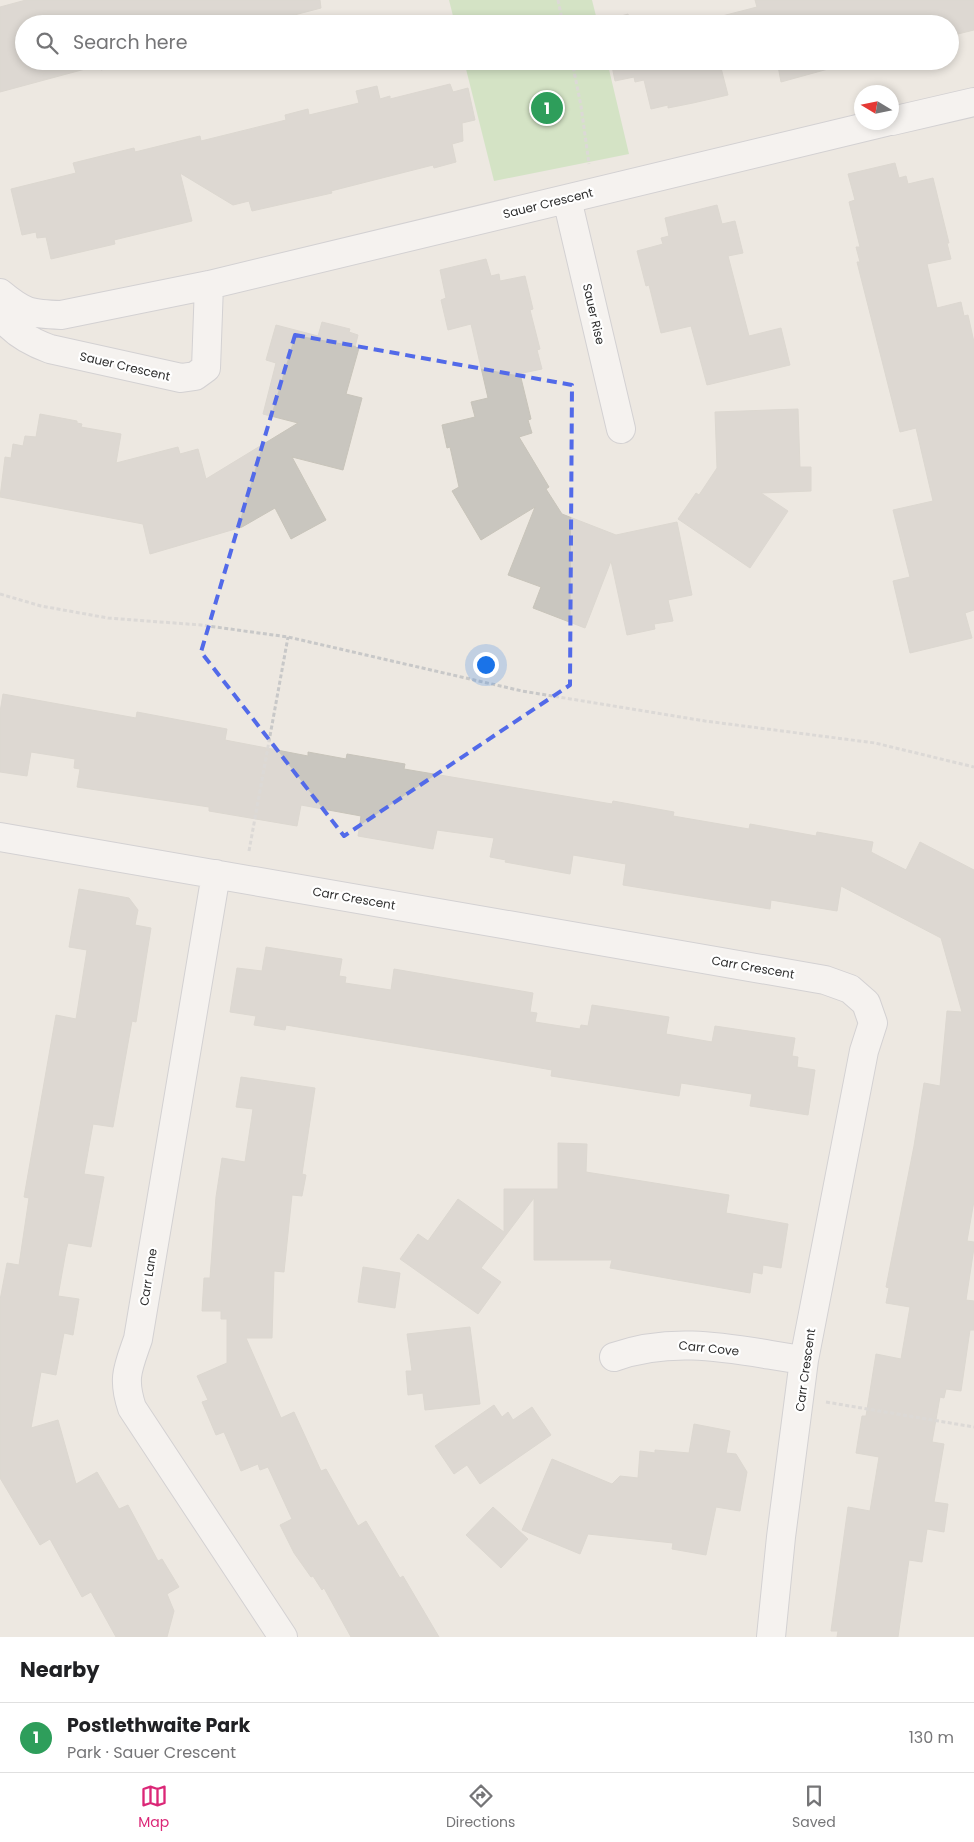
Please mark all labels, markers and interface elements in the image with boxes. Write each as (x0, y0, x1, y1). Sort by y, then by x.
search box (15, 15, 959, 70)
icon: search (33, 29, 61, 57)
text: Search here (73, 29, 187, 56)
north arrow (854, 85, 899, 130)
pin: 1 (531, 89, 563, 127)
street label: Sauer Crescent (501, 184, 595, 222)
street label: Sauer Rise (579, 282, 609, 346)
street label: Sauer Crescent (78, 347, 172, 385)
your location (473, 652, 499, 678)
street label: Carr Crescent (311, 882, 397, 914)
street label: Carr Crescent (710, 951, 796, 983)
street label: Carr Lane (135, 1247, 161, 1307)
street label: Carr Crescent (791, 1327, 819, 1413)
street label: Carr Cove (678, 1336, 740, 1360)
text: Nearby (20, 1655, 100, 1684)
text: Postlethwaite Park (67, 1712, 250, 1739)
text: 1 (33, 1726, 39, 1749)
text: 130 m (909, 1726, 954, 1749)
text: Park · Sauer Crescent (67, 1741, 236, 1764)
tab: Map (138, 1782, 169, 1833)
tab: Directions (446, 1782, 515, 1833)
tab: Saved (792, 1782, 836, 1833)

